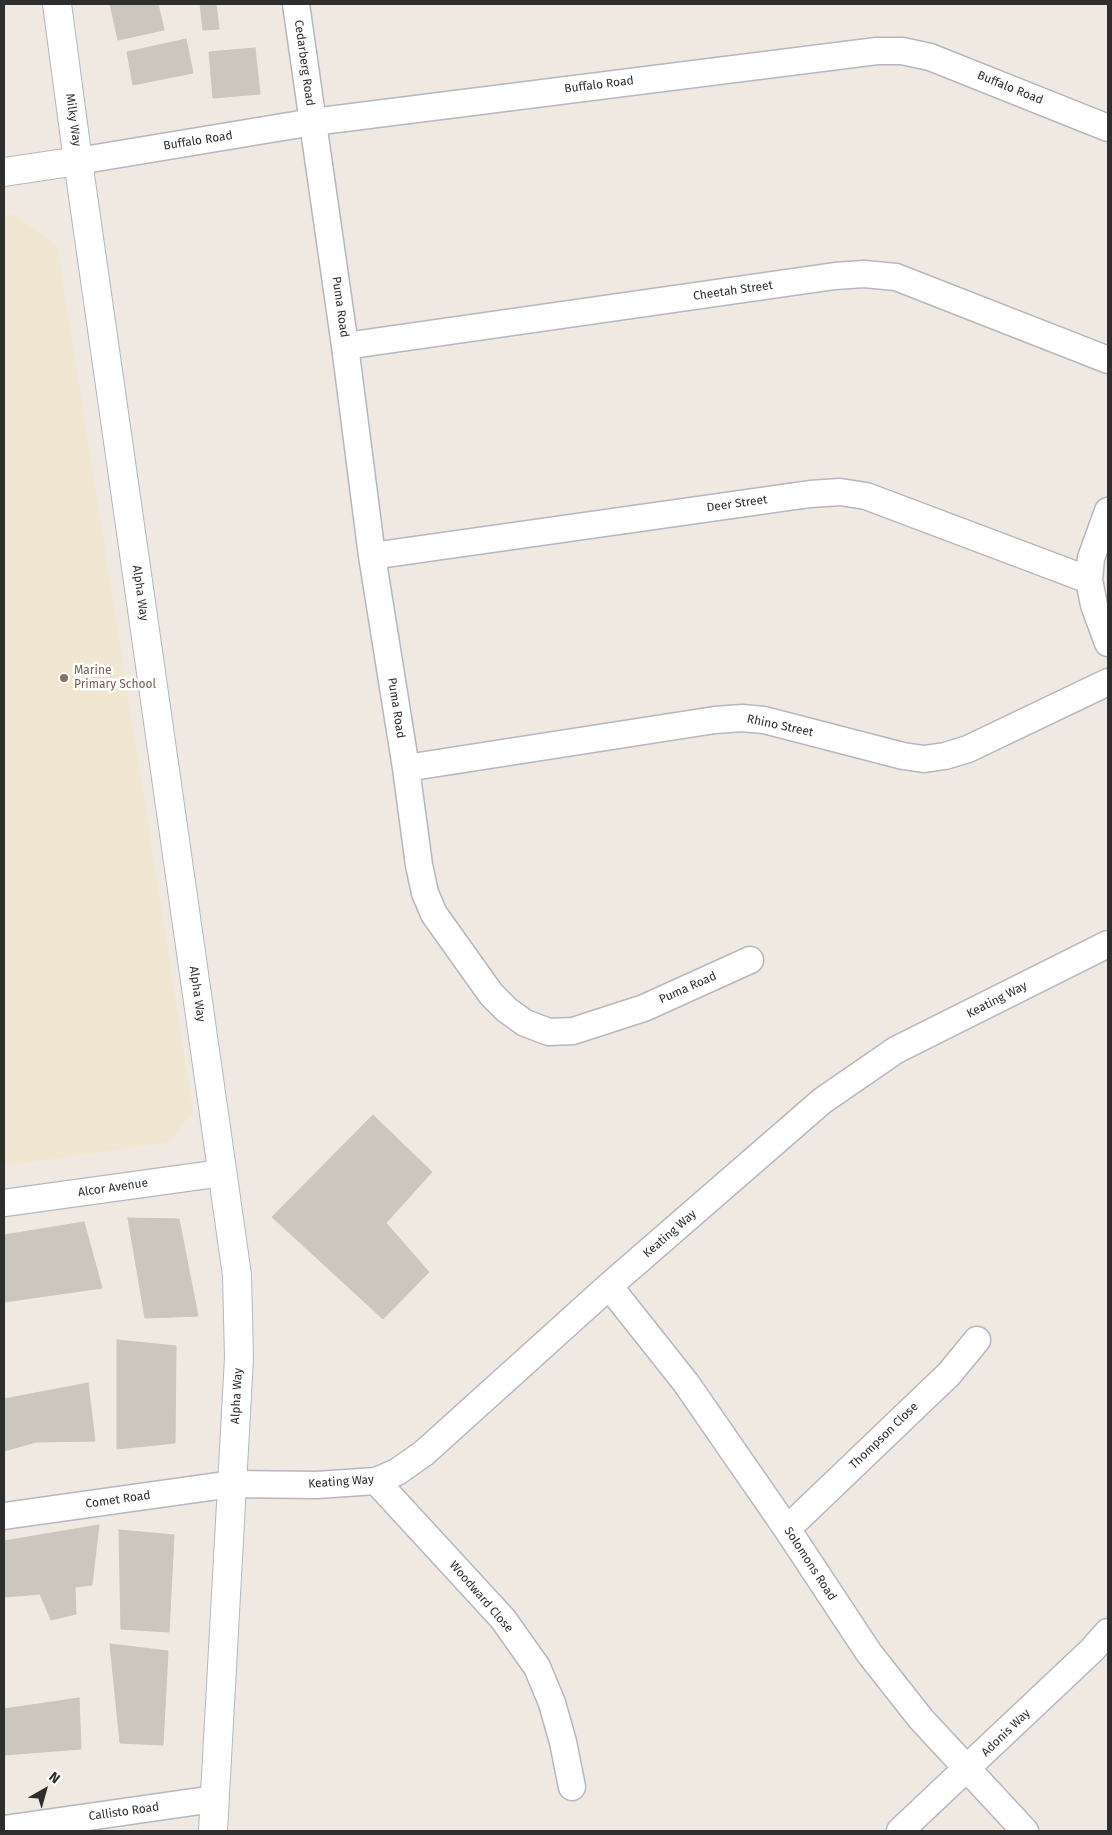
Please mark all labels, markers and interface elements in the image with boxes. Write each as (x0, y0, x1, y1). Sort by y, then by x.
street label: Cedarberg Road (291, 19, 317, 107)
street label: Buffalo Road (975, 68, 1045, 108)
street label: Buffalo Road (563, 74, 635, 96)
street label: Milky Way (62, 93, 84, 147)
street label: Buffalo Road (162, 128, 234, 154)
street label: Puma Road (329, 276, 351, 338)
street label: Cheetah Street (692, 278, 774, 304)
street label: Deer Street (706, 493, 768, 515)
street label: Alpha Way (129, 564, 151, 622)
place label: Marine Primary School (74, 664, 156, 692)
marker: Marine Primary School (58, 672, 70, 684)
street label: Puma Road (384, 677, 408, 739)
street label: Rhino Street (746, 712, 814, 740)
street label: Alpha Way (186, 965, 208, 1023)
street label: Puma Road (657, 969, 719, 1007)
street label: Keating Way (964, 979, 1030, 1021)
street label: Alcor Avenue (77, 1176, 149, 1200)
street label: Keating Way (640, 1207, 700, 1261)
street label: Alpha Way (228, 1368, 246, 1424)
street label: Thompson Close (847, 1400, 921, 1472)
street label: Keating Way (308, 1473, 374, 1491)
street label: Comet Road (85, 1488, 151, 1512)
street label: Solomons Road (781, 1525, 839, 1603)
street label: Woodward Close (446, 1558, 516, 1636)
street label: Adonis Way (979, 1706, 1033, 1760)
north arrow (20, 1765, 70, 1815)
text: N (46, 1768, 63, 1787)
street label: Callisto Road (88, 1800, 160, 1824)

